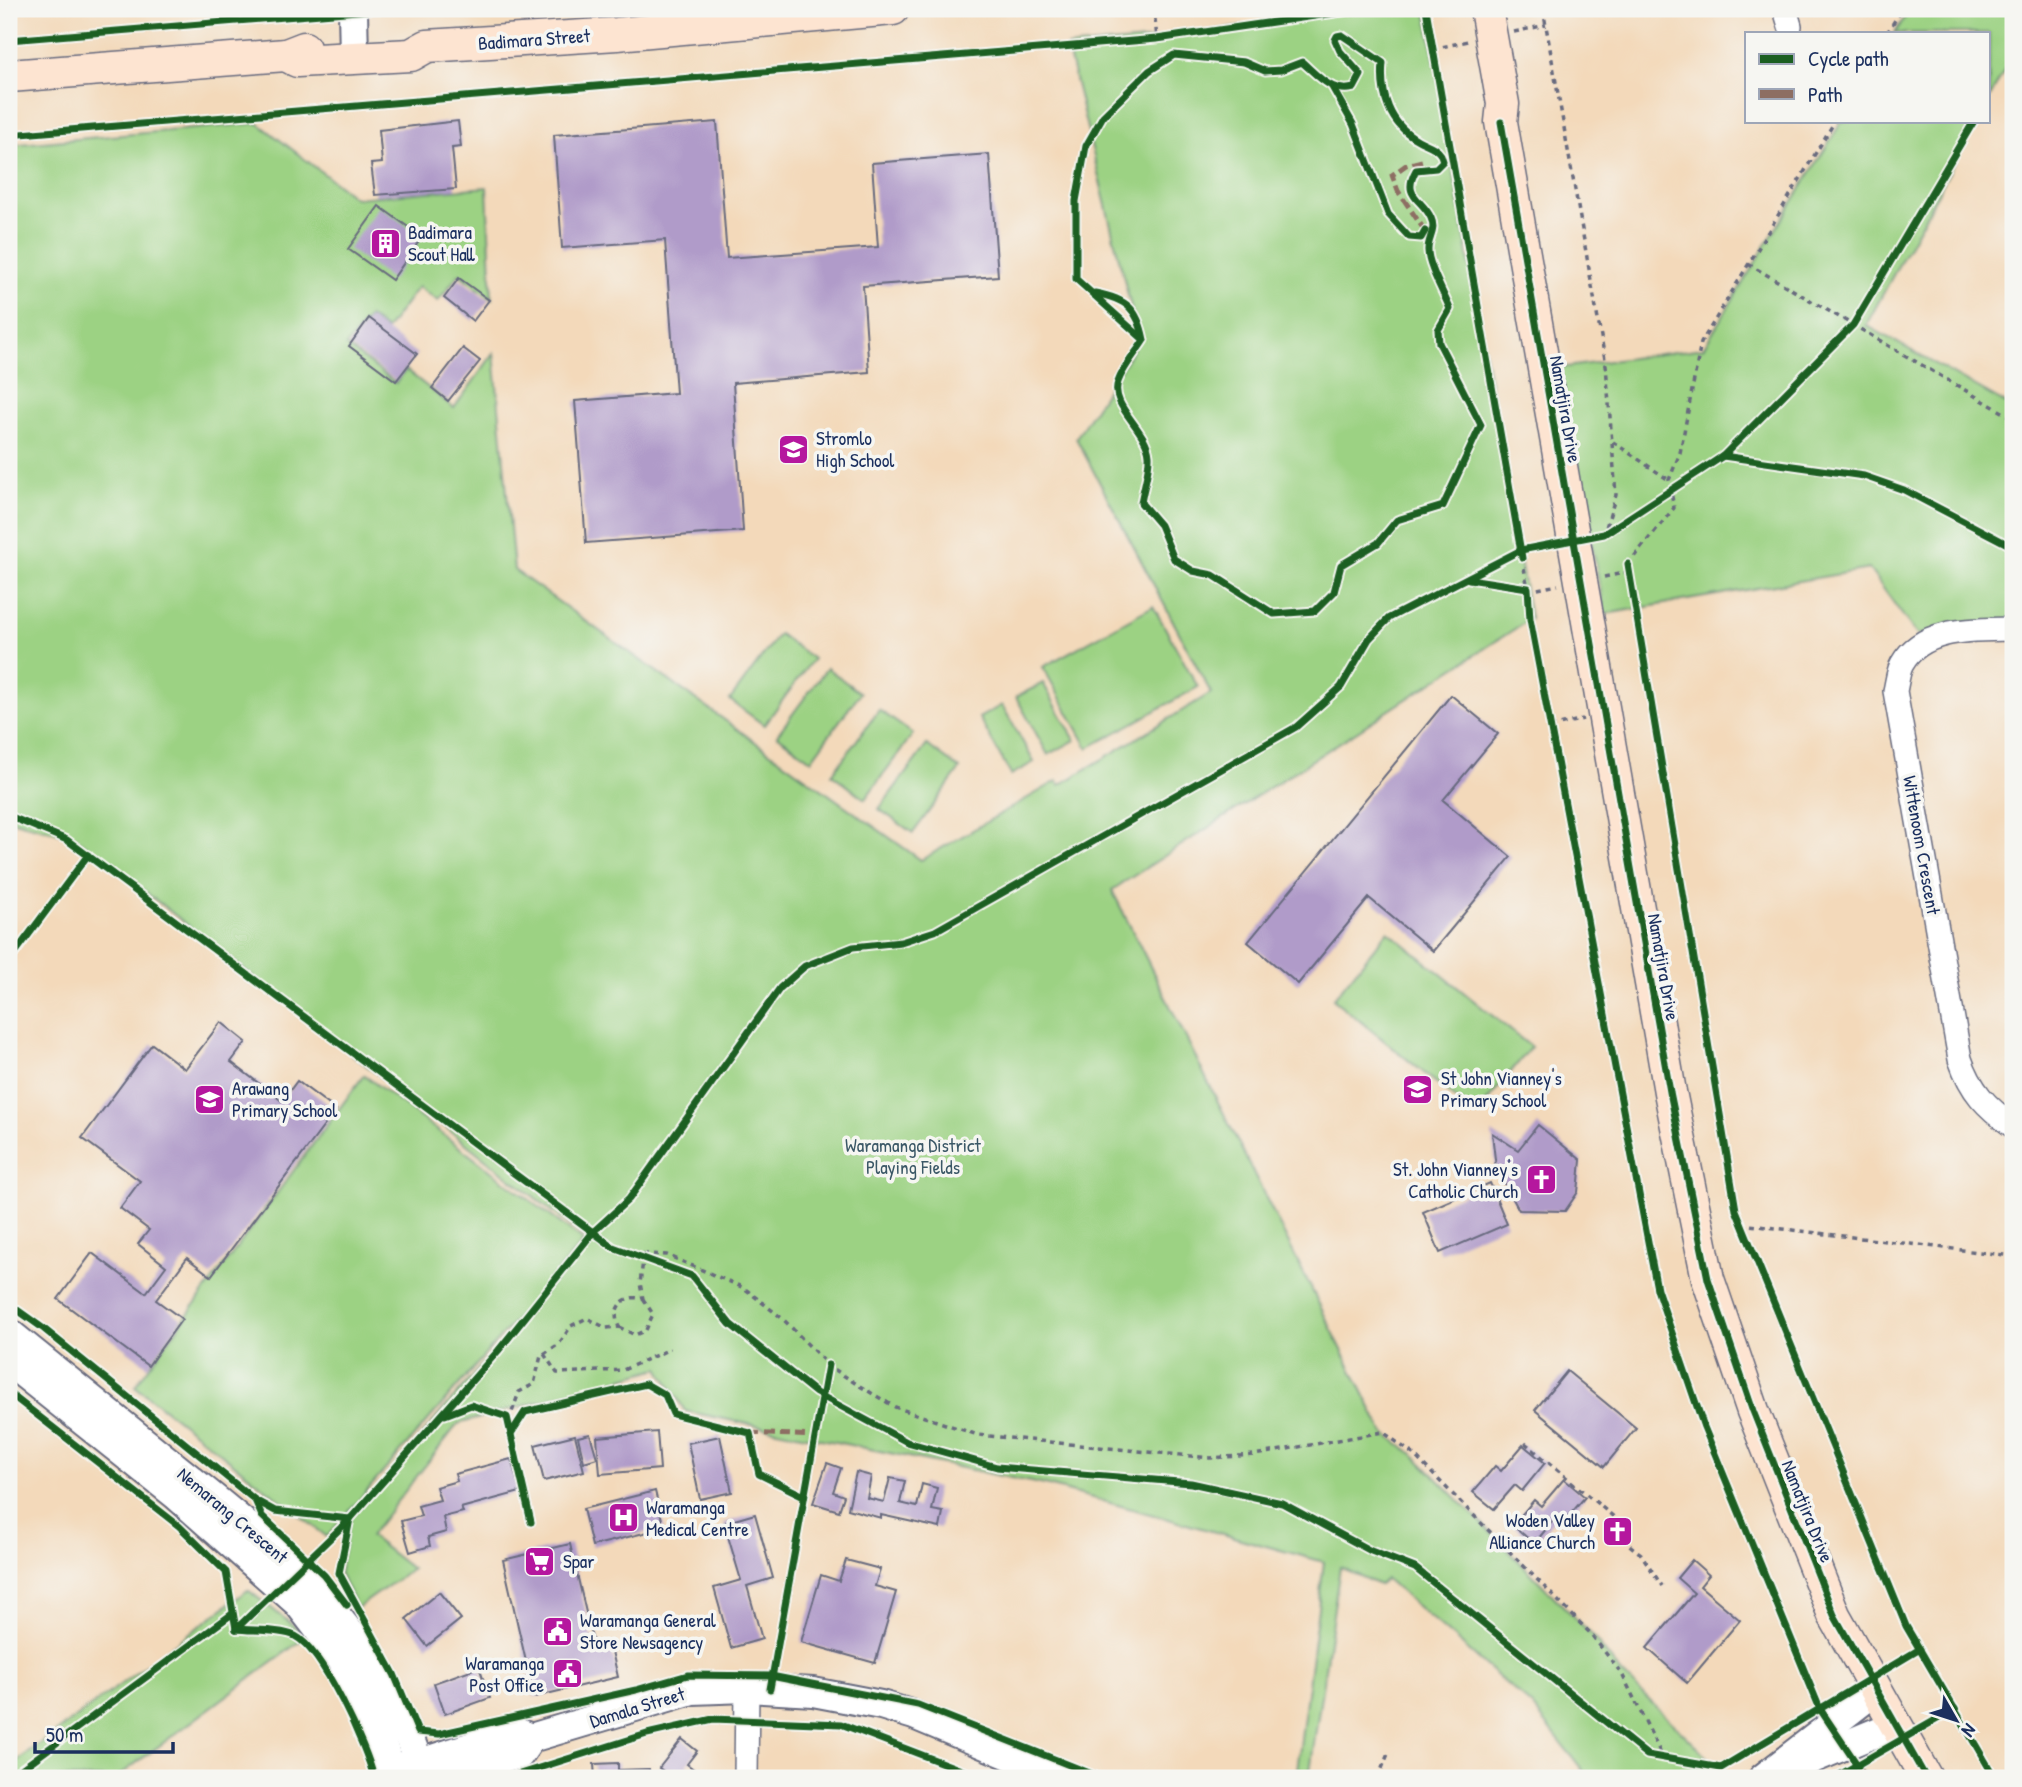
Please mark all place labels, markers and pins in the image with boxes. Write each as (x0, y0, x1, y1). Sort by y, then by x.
place label: Badimara Scout Hall (408, 219, 476, 267)
building icon: Badimara Scout Hall (368, 226, 402, 260)
place label: Stromlo High School (816, 425, 895, 473)
school or university icon: Stromlo High School (776, 432, 810, 466)
place label: St John Vianney's Primary School (1441, 1065, 1562, 1113)
school or university icon: St John Vianney's Primary School (1401, 1072, 1435, 1106)
place label: Arawang Primary School (232, 1075, 338, 1123)
school or university icon: Arawang Primary School (192, 1082, 226, 1116)
place label: St. John Vianney's Catholic Church (1393, 1156, 1518, 1204)
church icon: St. John Vianney's Catholic Church (1524, 1163, 1558, 1197)
place label: Waramanga Medical Centre (646, 1494, 749, 1542)
hospital icon: Waramanga Medical Centre (606, 1501, 640, 1535)
place label: Woden Valley Alliance Church (1489, 1507, 1595, 1555)
church icon: Woden Valley Alliance Church (1601, 1514, 1635, 1548)
supermarket icon: Spar (523, 1544, 557, 1578)
place label: Spar (563, 1548, 595, 1574)
place label: Waramanga General Store Newsagency (580, 1607, 717, 1655)
public building icon: Waramanga General Store Newsagency (540, 1614, 574, 1648)
place label: Waramanga Post Office (465, 1650, 545, 1698)
public building icon: Waramanga Post Office (550, 1657, 584, 1691)

